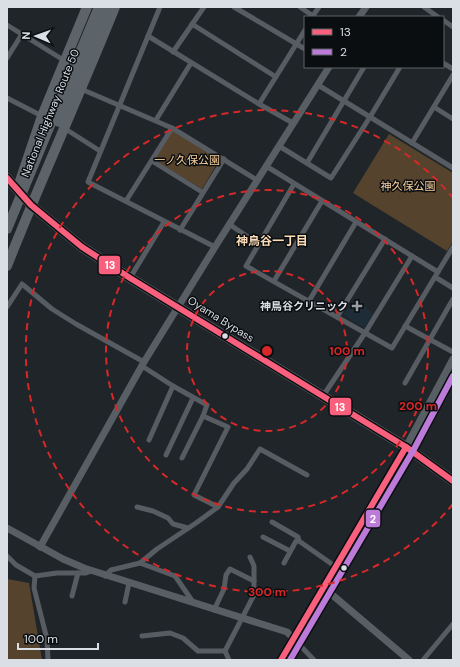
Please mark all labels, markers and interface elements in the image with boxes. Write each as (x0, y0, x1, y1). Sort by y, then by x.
north arrow (16, 16, 56, 56)
legend (304, 16, 444, 68)
text: 13 (340, 24, 351, 40)
text: N (19, 31, 33, 40)
text: 2 (340, 44, 347, 60)
street label: National Highway Route 50 (18, 47, 82, 179)
park label: 一ノ久保公園 (154, 153, 220, 167)
park label: 神久保公園 (381, 179, 436, 193)
district label: 神鳥谷一丁目 (236, 233, 308, 249)
line badge: 13 (98, 255, 121, 275)
text: 13 (105, 258, 115, 272)
street label: Oyama Bypass (185, 293, 257, 345)
place label: 神鳥谷クリニック (260, 299, 348, 313)
marker: 神鳥谷クリニック (351, 300, 363, 312)
unlabelled marker (220, 331, 230, 341)
text: 100 m (329, 343, 365, 359)
centre of rings (260, 344, 274, 358)
line badge: 13 (329, 397, 352, 416)
text: 200 m (399, 398, 437, 414)
text: 13 (335, 400, 345, 414)
line badge: 2 (365, 509, 381, 528)
text: 2 (370, 512, 376, 526)
unlabelled marker (339, 563, 349, 573)
text: 300 m (248, 584, 286, 600)
scale bar (18, 625, 98, 651)
text: 100 m (24, 631, 58, 647)

